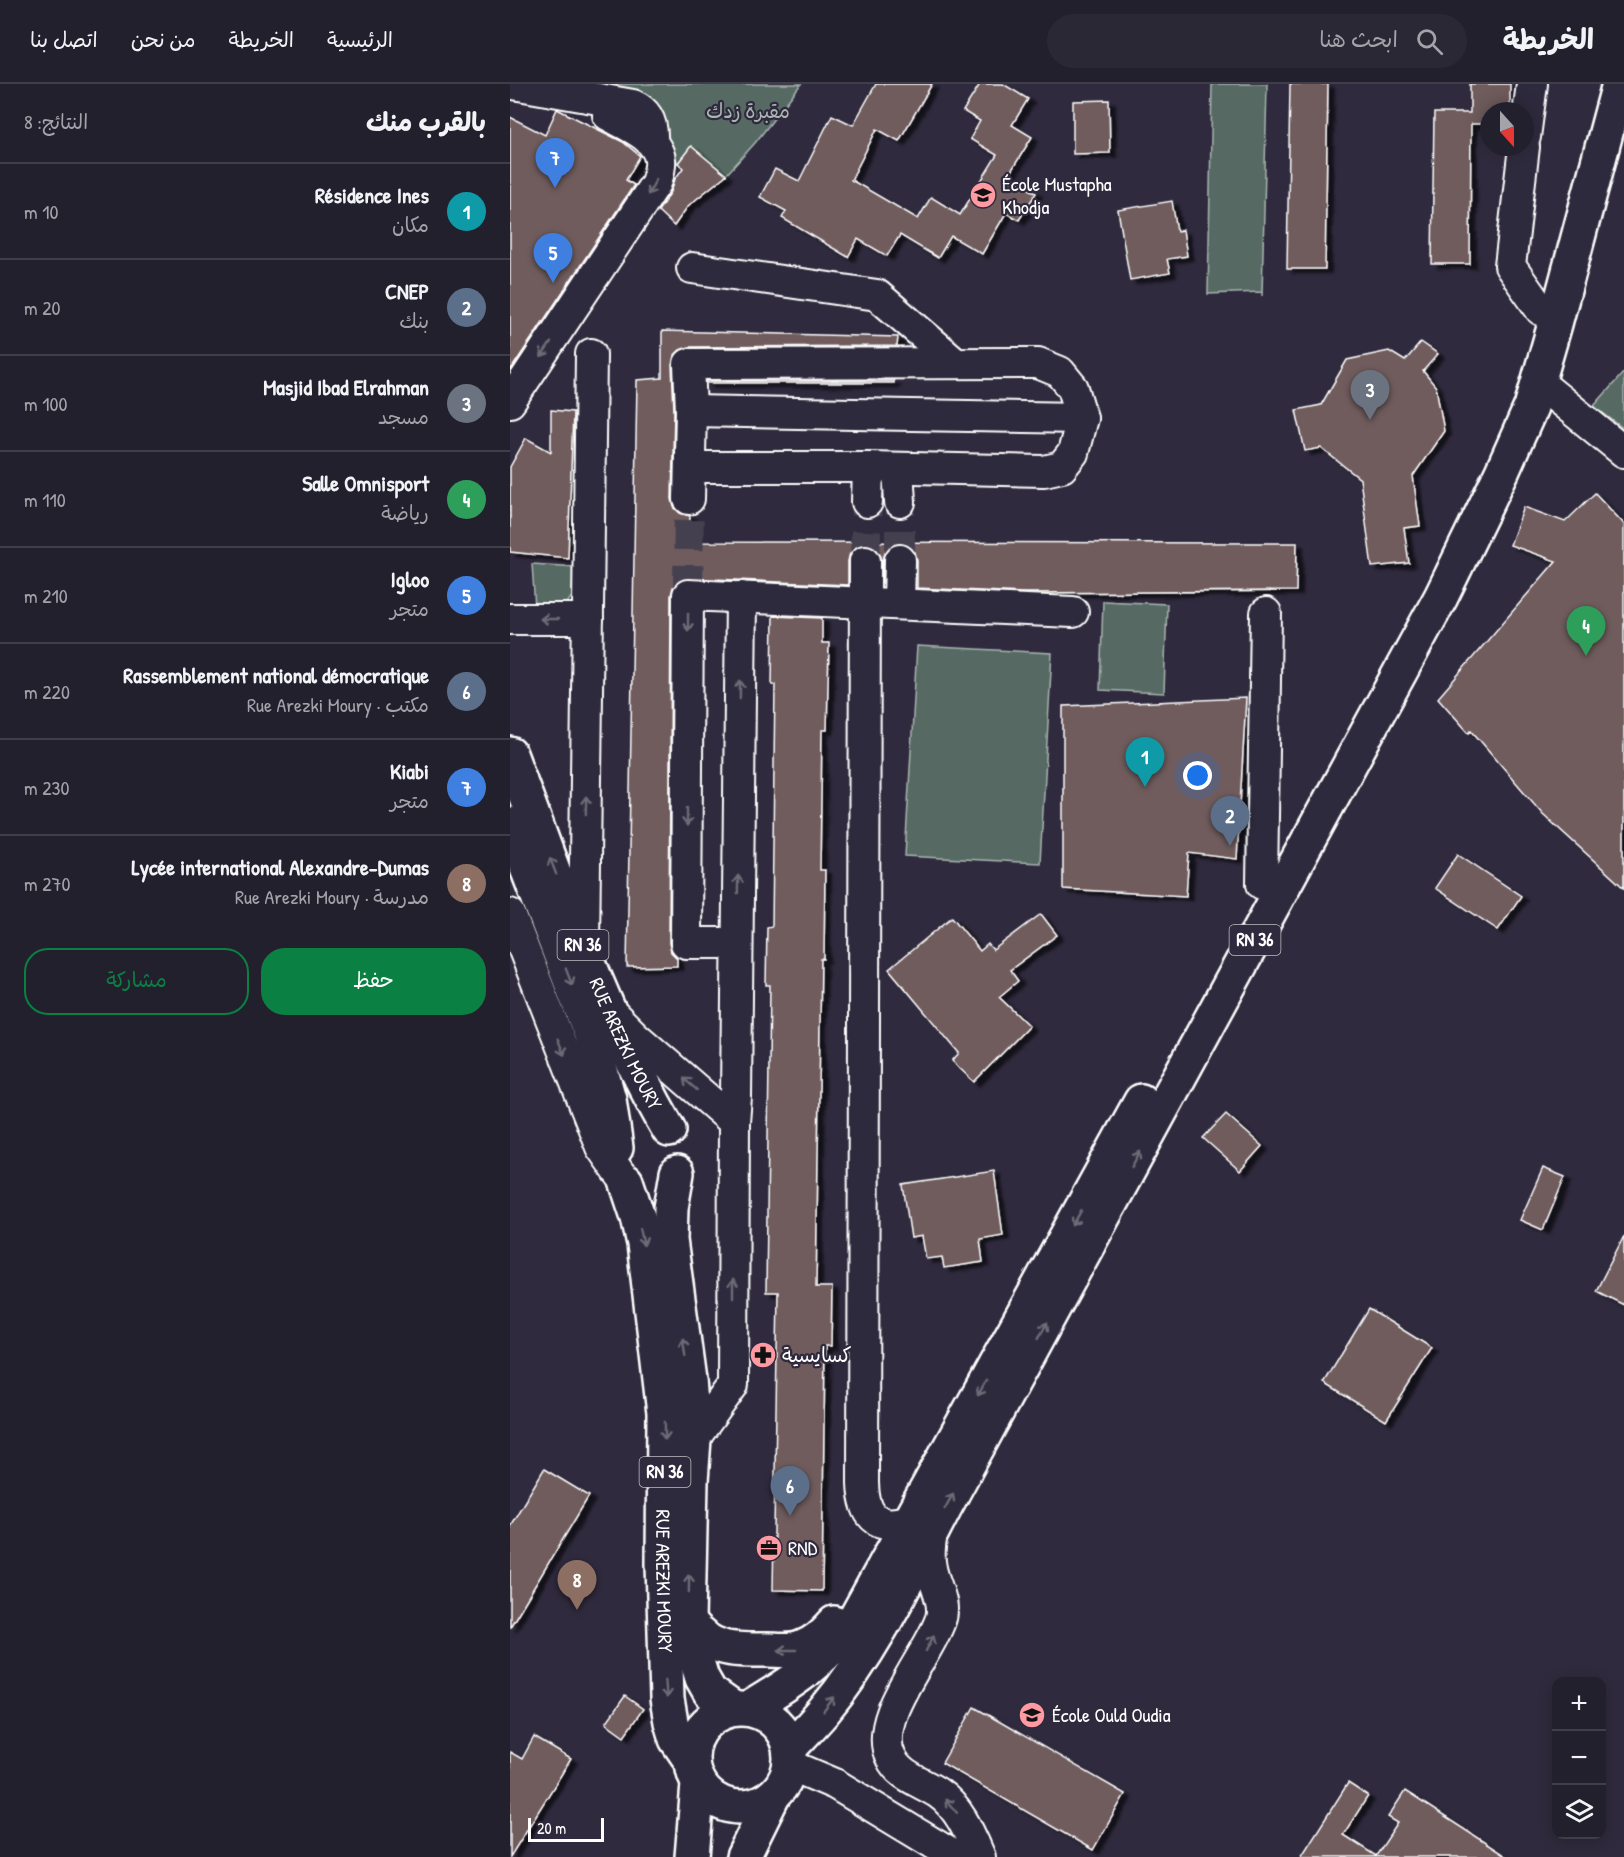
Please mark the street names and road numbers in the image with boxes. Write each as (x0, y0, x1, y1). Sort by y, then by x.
road number: RN 36 (1230, 925, 1281, 955)
road number: RN 36 (558, 930, 608, 960)
street label: RUE AREZKI MOURY (583, 973, 669, 1114)
road number: RN 36 (640, 1457, 690, 1487)
street label: RUE AREZKI MOURY (650, 1510, 680, 1653)

